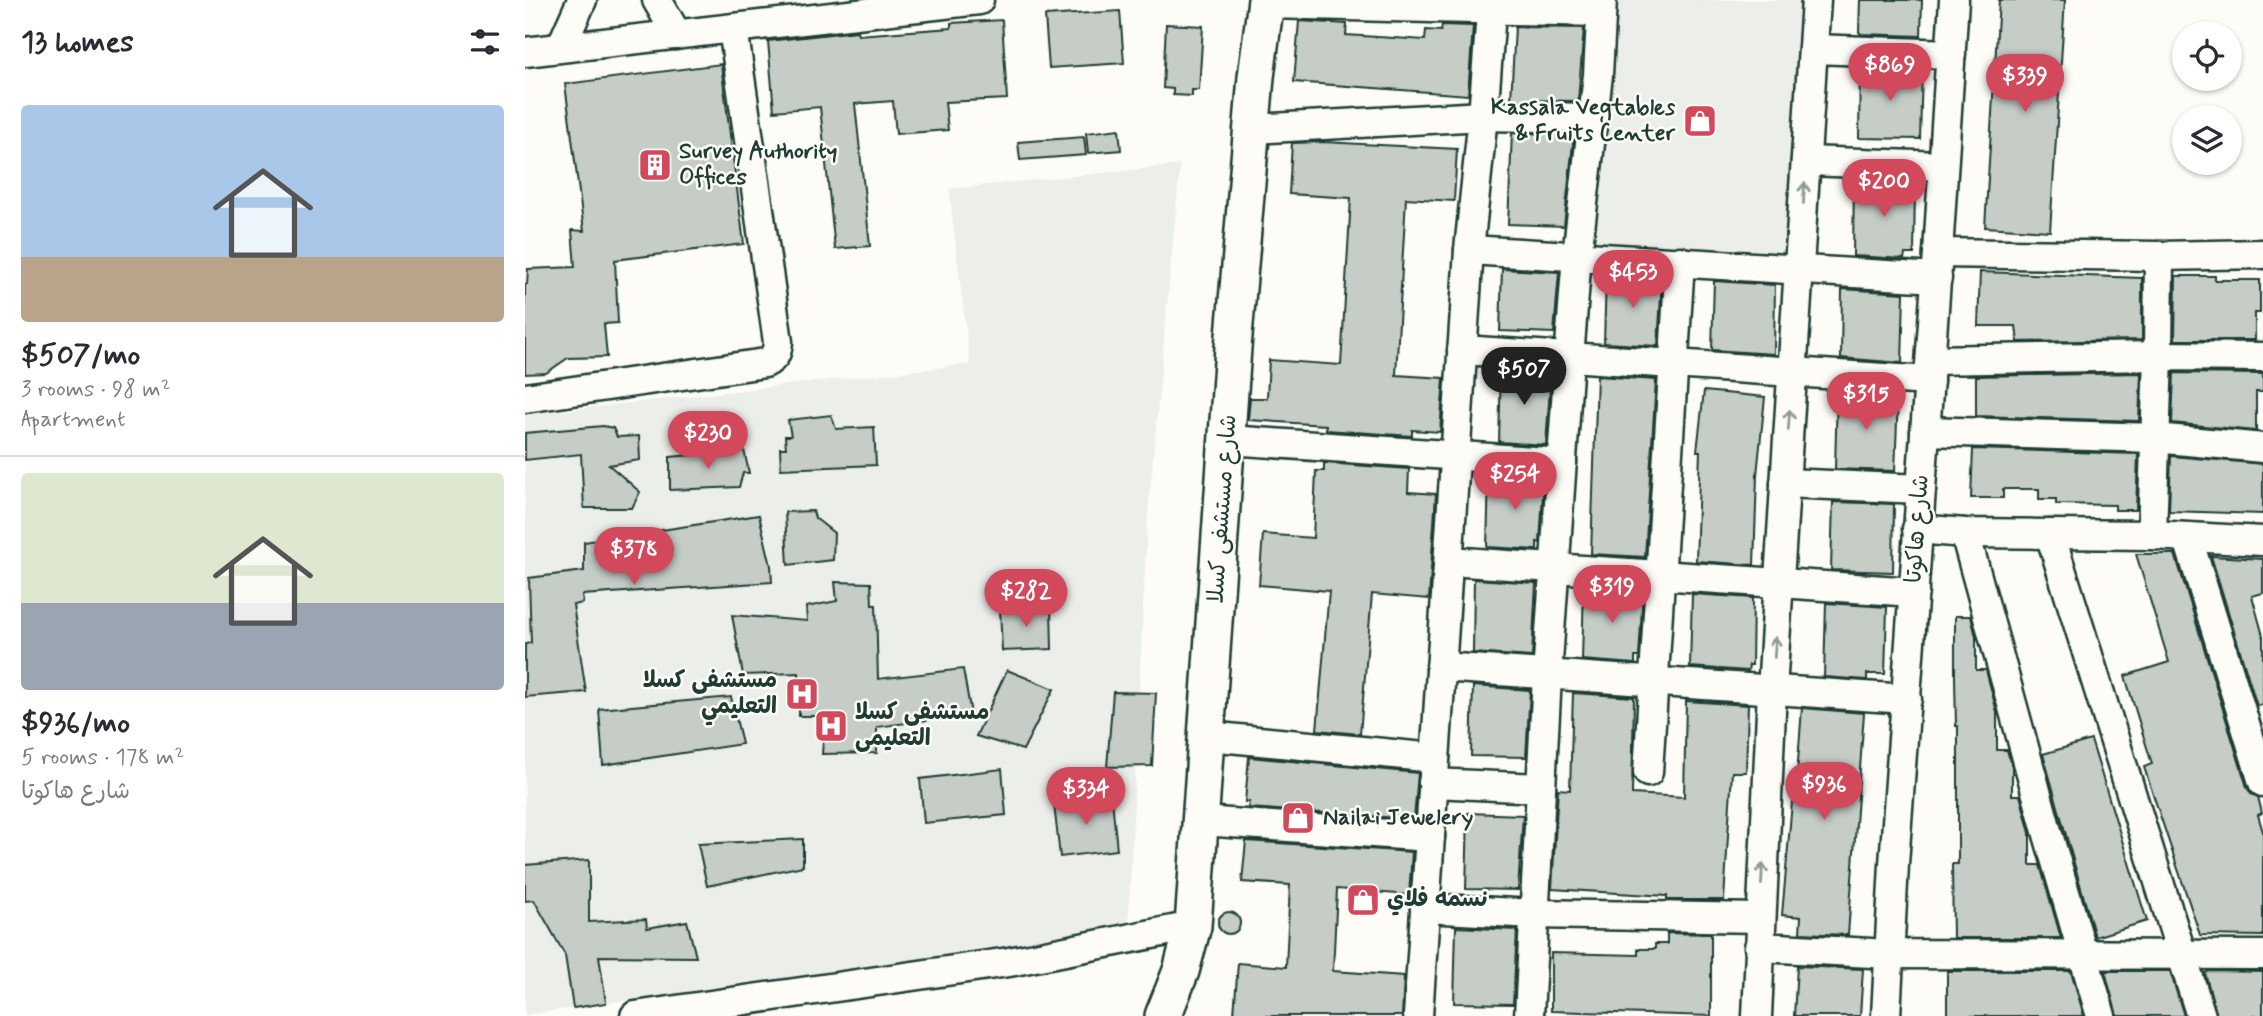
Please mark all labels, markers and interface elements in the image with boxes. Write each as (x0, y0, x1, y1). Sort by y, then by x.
map controls (2172, 21, 2242, 175)
button: locate (2172, 21, 2242, 91)
text: 13 homes (21, 23, 134, 62)
icon: filters (466, 23, 504, 61)
pin: $869 (1849, 43, 1931, 103)
text: $869 (1864, 51, 1916, 81)
pin: $339 (1984, 54, 2066, 114)
text: $339 (2002, 62, 2048, 92)
place label: Kassala Vegtables & Fruits Center (1491, 93, 1676, 149)
shop icon: Kassala Vegtables & Fruits Center (1681, 102, 1719, 140)
button: layers (2172, 105, 2242, 175)
place label: Survey Authority Offices (679, 137, 837, 193)
building icon: Survey Authority Offices (636, 146, 674, 184)
icon: home (200, 150, 326, 276)
pin: $200 (1843, 160, 1925, 219)
text: $200 (1858, 167, 1910, 197)
one-way arrow (1798, 182, 1811, 205)
pin: $453 (1592, 250, 1674, 310)
text: $453 (1609, 258, 1657, 288)
text: $507/mo (21, 336, 140, 375)
pin: $507 (1483, 348, 1565, 407)
text: $507 (1497, 355, 1551, 385)
pin: $315 (1825, 372, 1907, 432)
text: 3 rooms · 98 m² (21, 375, 171, 405)
text: $315 (1843, 380, 1889, 410)
text: Apartment (21, 405, 126, 435)
one-way arrow (1783, 409, 1796, 432)
pin: $230 (667, 412, 749, 471)
street label: شارع مستشفى كسلا (1201, 414, 1245, 604)
text: $230 (684, 419, 732, 449)
pin: $254 (1474, 452, 1556, 512)
text: $254 (1490, 460, 1540, 490)
street label: شارع هاكوتا (1899, 474, 1937, 584)
icon: home (200, 518, 326, 644)
pin: $378 (593, 528, 675, 587)
text: $378 (610, 535, 658, 565)
pin: $319 (1571, 566, 1653, 625)
pin: $282 (985, 570, 1067, 629)
text: $319 (1589, 573, 1635, 603)
text: $282 (1000, 577, 1052, 607)
one-way arrow (1769, 636, 1782, 659)
place label: مستشفى كسلا التعليمي (643, 666, 777, 726)
hospital icon: مستشفى كسلا التعليمي (783, 675, 821, 713)
place label: مستشفى كسلا التعليمى (855, 698, 989, 754)
text: $936/mo (21, 704, 130, 743)
hospital icon: مستشفى كسلا التعليمى (812, 707, 850, 745)
text: 5 rooms · 178 m² (21, 743, 184, 773)
pin: $936 (1783, 762, 1865, 822)
pin: $334 (1045, 768, 1127, 827)
text: $936 (1801, 770, 1847, 800)
text: $334 (1062, 775, 1110, 805)
text: شارع هاكوتا (21, 777, 130, 807)
shop icon: Nailai Jewelery (1279, 799, 1317, 837)
place label: Nailai Jewelery (1323, 803, 1473, 833)
one-way arrow (1756, 863, 1769, 886)
shop icon: نسمه فلاي (1344, 881, 1382, 919)
place label: نسمه فلاي (1387, 885, 1489, 916)

